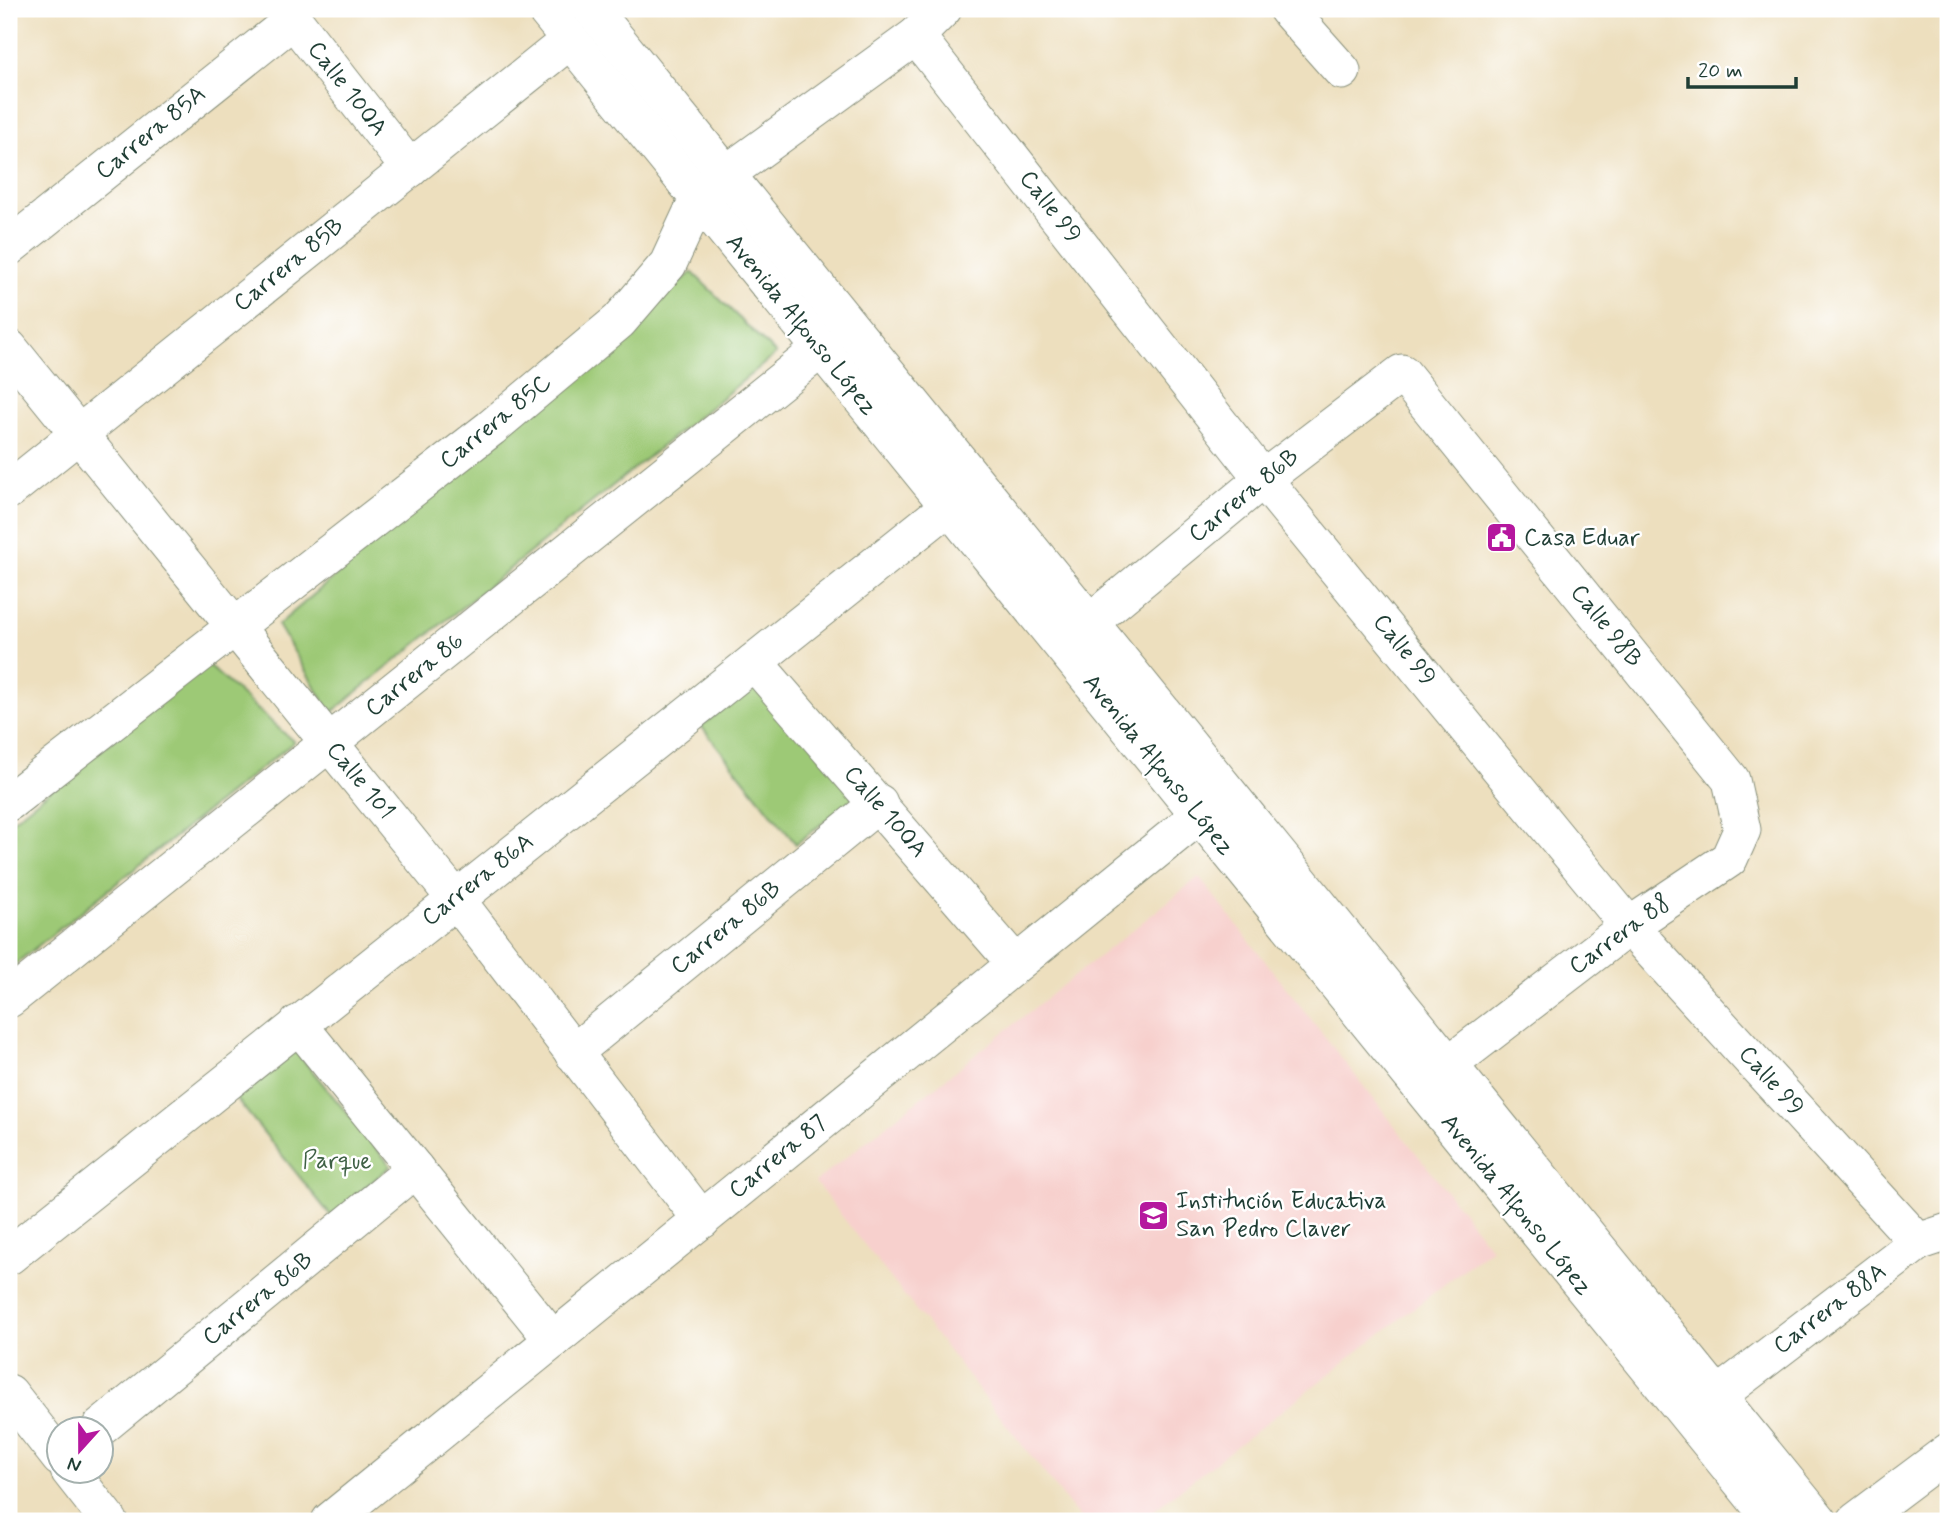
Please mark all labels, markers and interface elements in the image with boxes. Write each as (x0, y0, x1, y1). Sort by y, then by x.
street label: Calle 100A (300, 35, 394, 143)
scale bar (1688, 46, 1796, 90)
text: 20 m (1698, 57, 1743, 85)
street label: Carrera 85A (89, 79, 213, 187)
street label: Calle 99 (1012, 164, 1088, 250)
street label: Carrera 85B (227, 211, 351, 319)
street label: Avenida Alfonso López (717, 228, 884, 423)
street label: Carrera 85C (434, 367, 558, 477)
street label: Carrera 86B (1182, 442, 1306, 550)
public building icon: Casa Eduar (1484, 521, 1518, 555)
place label: Casa Eduar (1524, 523, 1640, 554)
street label: Calle 98B (1563, 578, 1649, 674)
street label: Calle 99 (1365, 608, 1443, 692)
street label: Carrera 86 (359, 626, 471, 724)
street label: Avenida Alfonso López (1074, 668, 1241, 863)
street label: Calle 101 (319, 736, 401, 826)
street label: Calle 100A (836, 759, 934, 865)
street label: Carrera 86A (416, 826, 540, 934)
street label: Carrera 86B (664, 874, 788, 982)
street label: Carrera 88 (1563, 888, 1677, 982)
street label: Calle 99 (1731, 1039, 1811, 1123)
street label: Carrera 87 (723, 1108, 833, 1206)
street label: Avenida Alfonso López (1432, 1108, 1599, 1303)
park label: Parque (302, 1146, 372, 1177)
place label: Institución Educativa San Pedro Claver (1176, 1186, 1387, 1245)
school or university icon: Institución Educativa San Pedro Claver (1136, 1198, 1170, 1232)
street label: Carrera 86B (196, 1245, 320, 1353)
street label: Carrera 88A (1767, 1256, 1893, 1362)
north arrow (46, 1414, 116, 1484)
text: N (64, 1451, 85, 1478)

